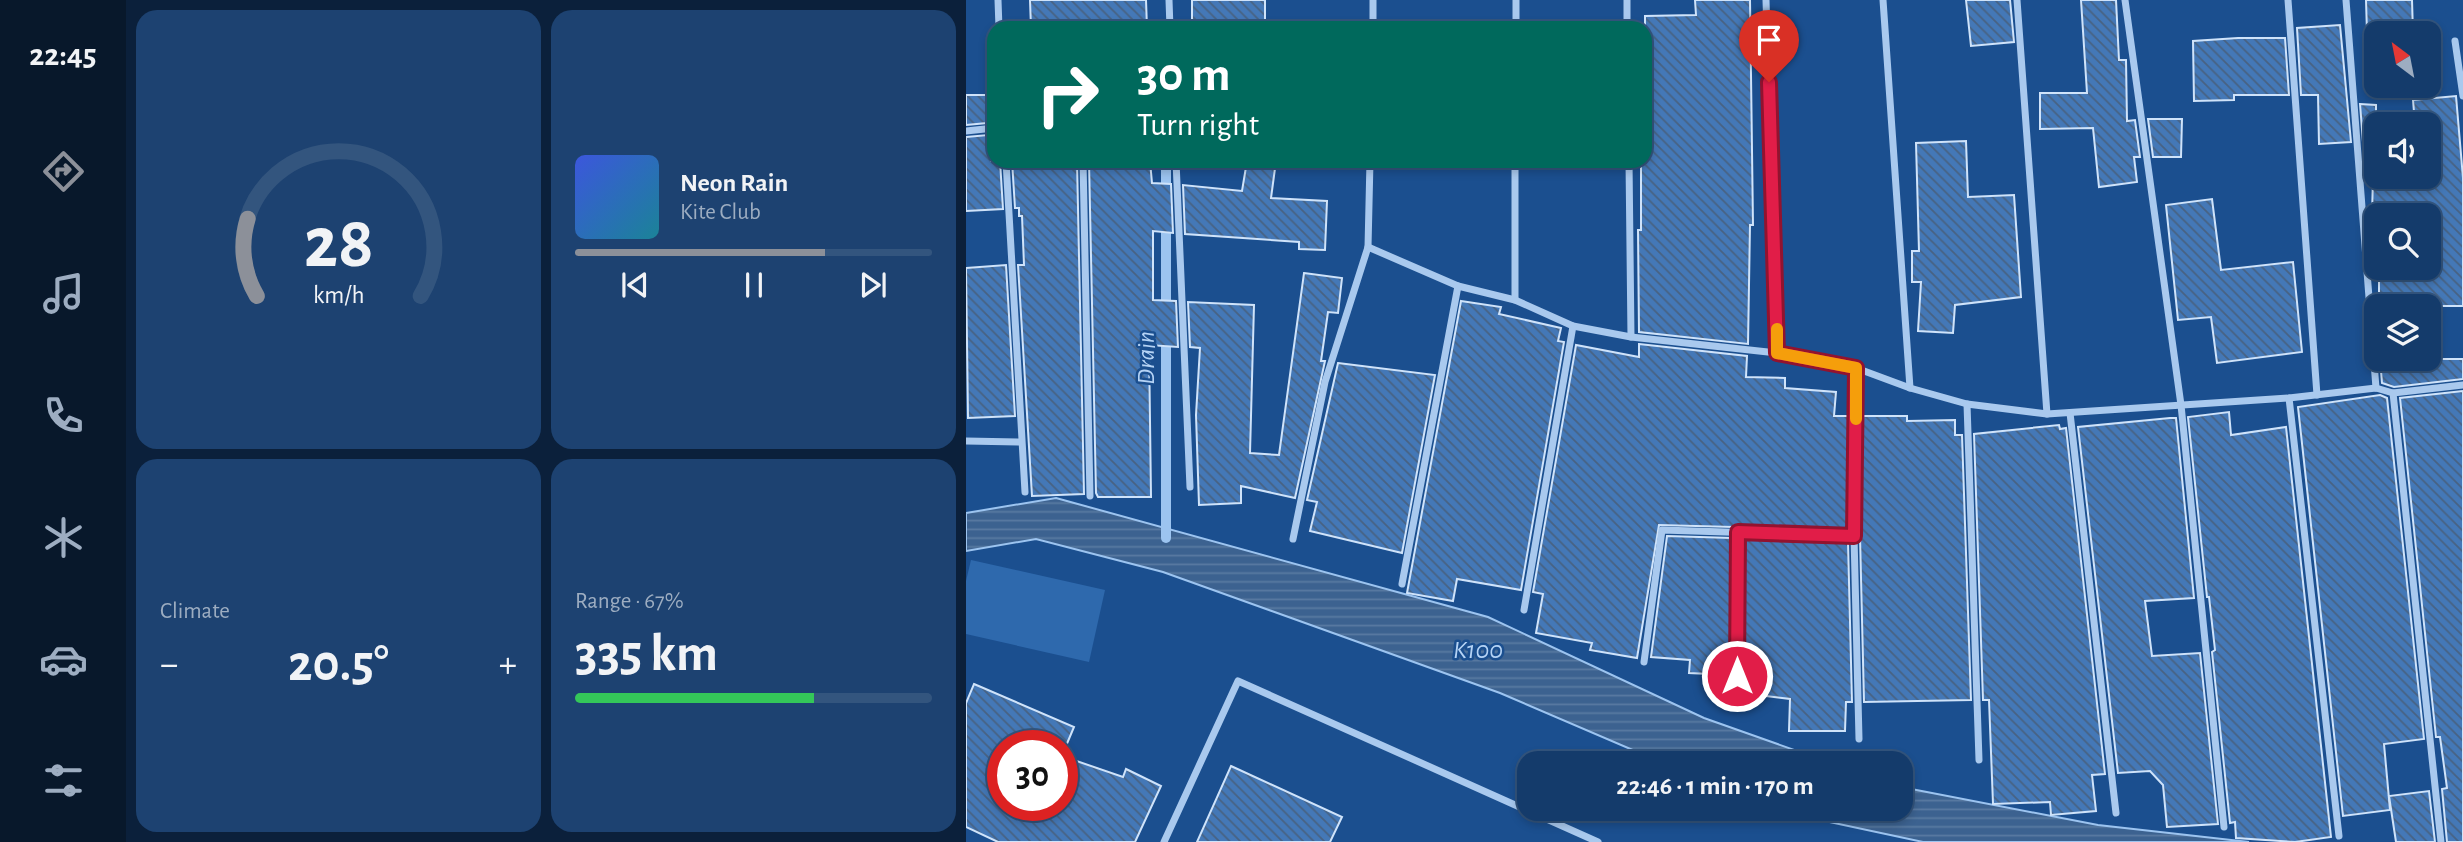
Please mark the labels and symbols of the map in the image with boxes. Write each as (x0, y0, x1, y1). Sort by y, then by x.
pin (1739, 10, 1799, 82)
north arrow (2364, 21, 2441, 98)
water label: Drain (1133, 331, 1159, 385)
water label: K100 (1453, 637, 1503, 663)
position arrow (1700, 639, 1774, 713)
speed limit sign: 30 (987, 730, 1078, 821)

